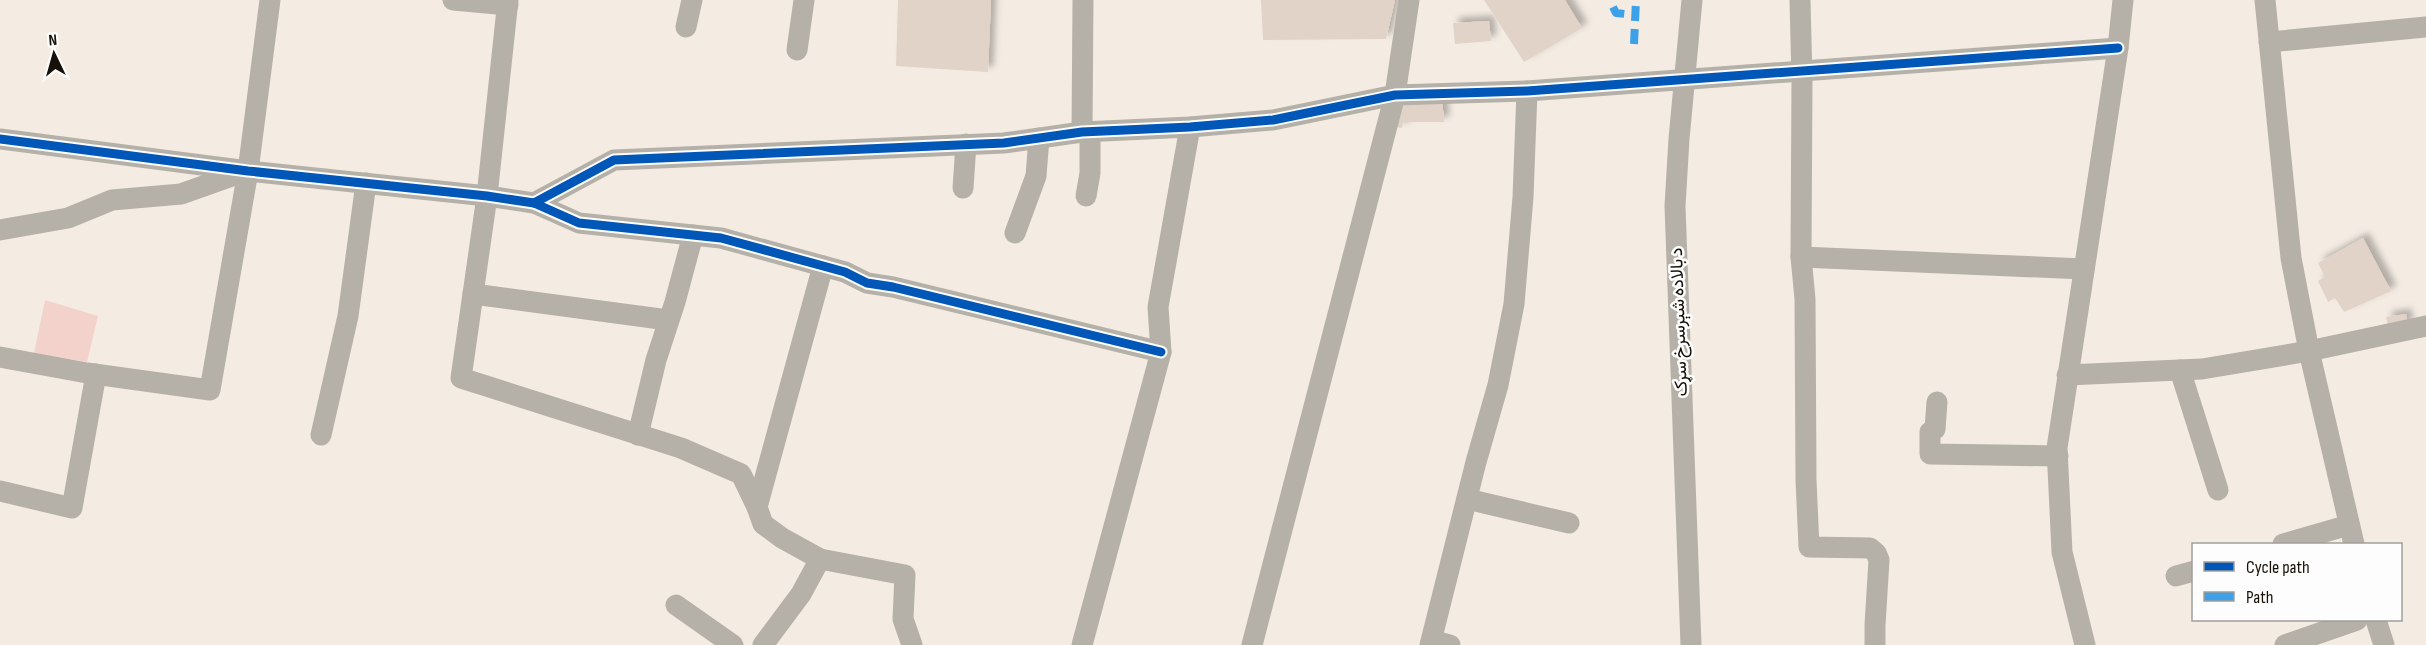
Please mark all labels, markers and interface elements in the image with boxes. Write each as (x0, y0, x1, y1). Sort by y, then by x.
north arrow (24, 24, 84, 84)
text: N (48, 31, 58, 50)
street label: د بالاده شېرسرخ سړک (1666, 247, 1694, 397)
legend (2192, 543, 2402, 621)
text: Cycle path (2246, 557, 2310, 578)
text: Path (2246, 587, 2274, 608)

